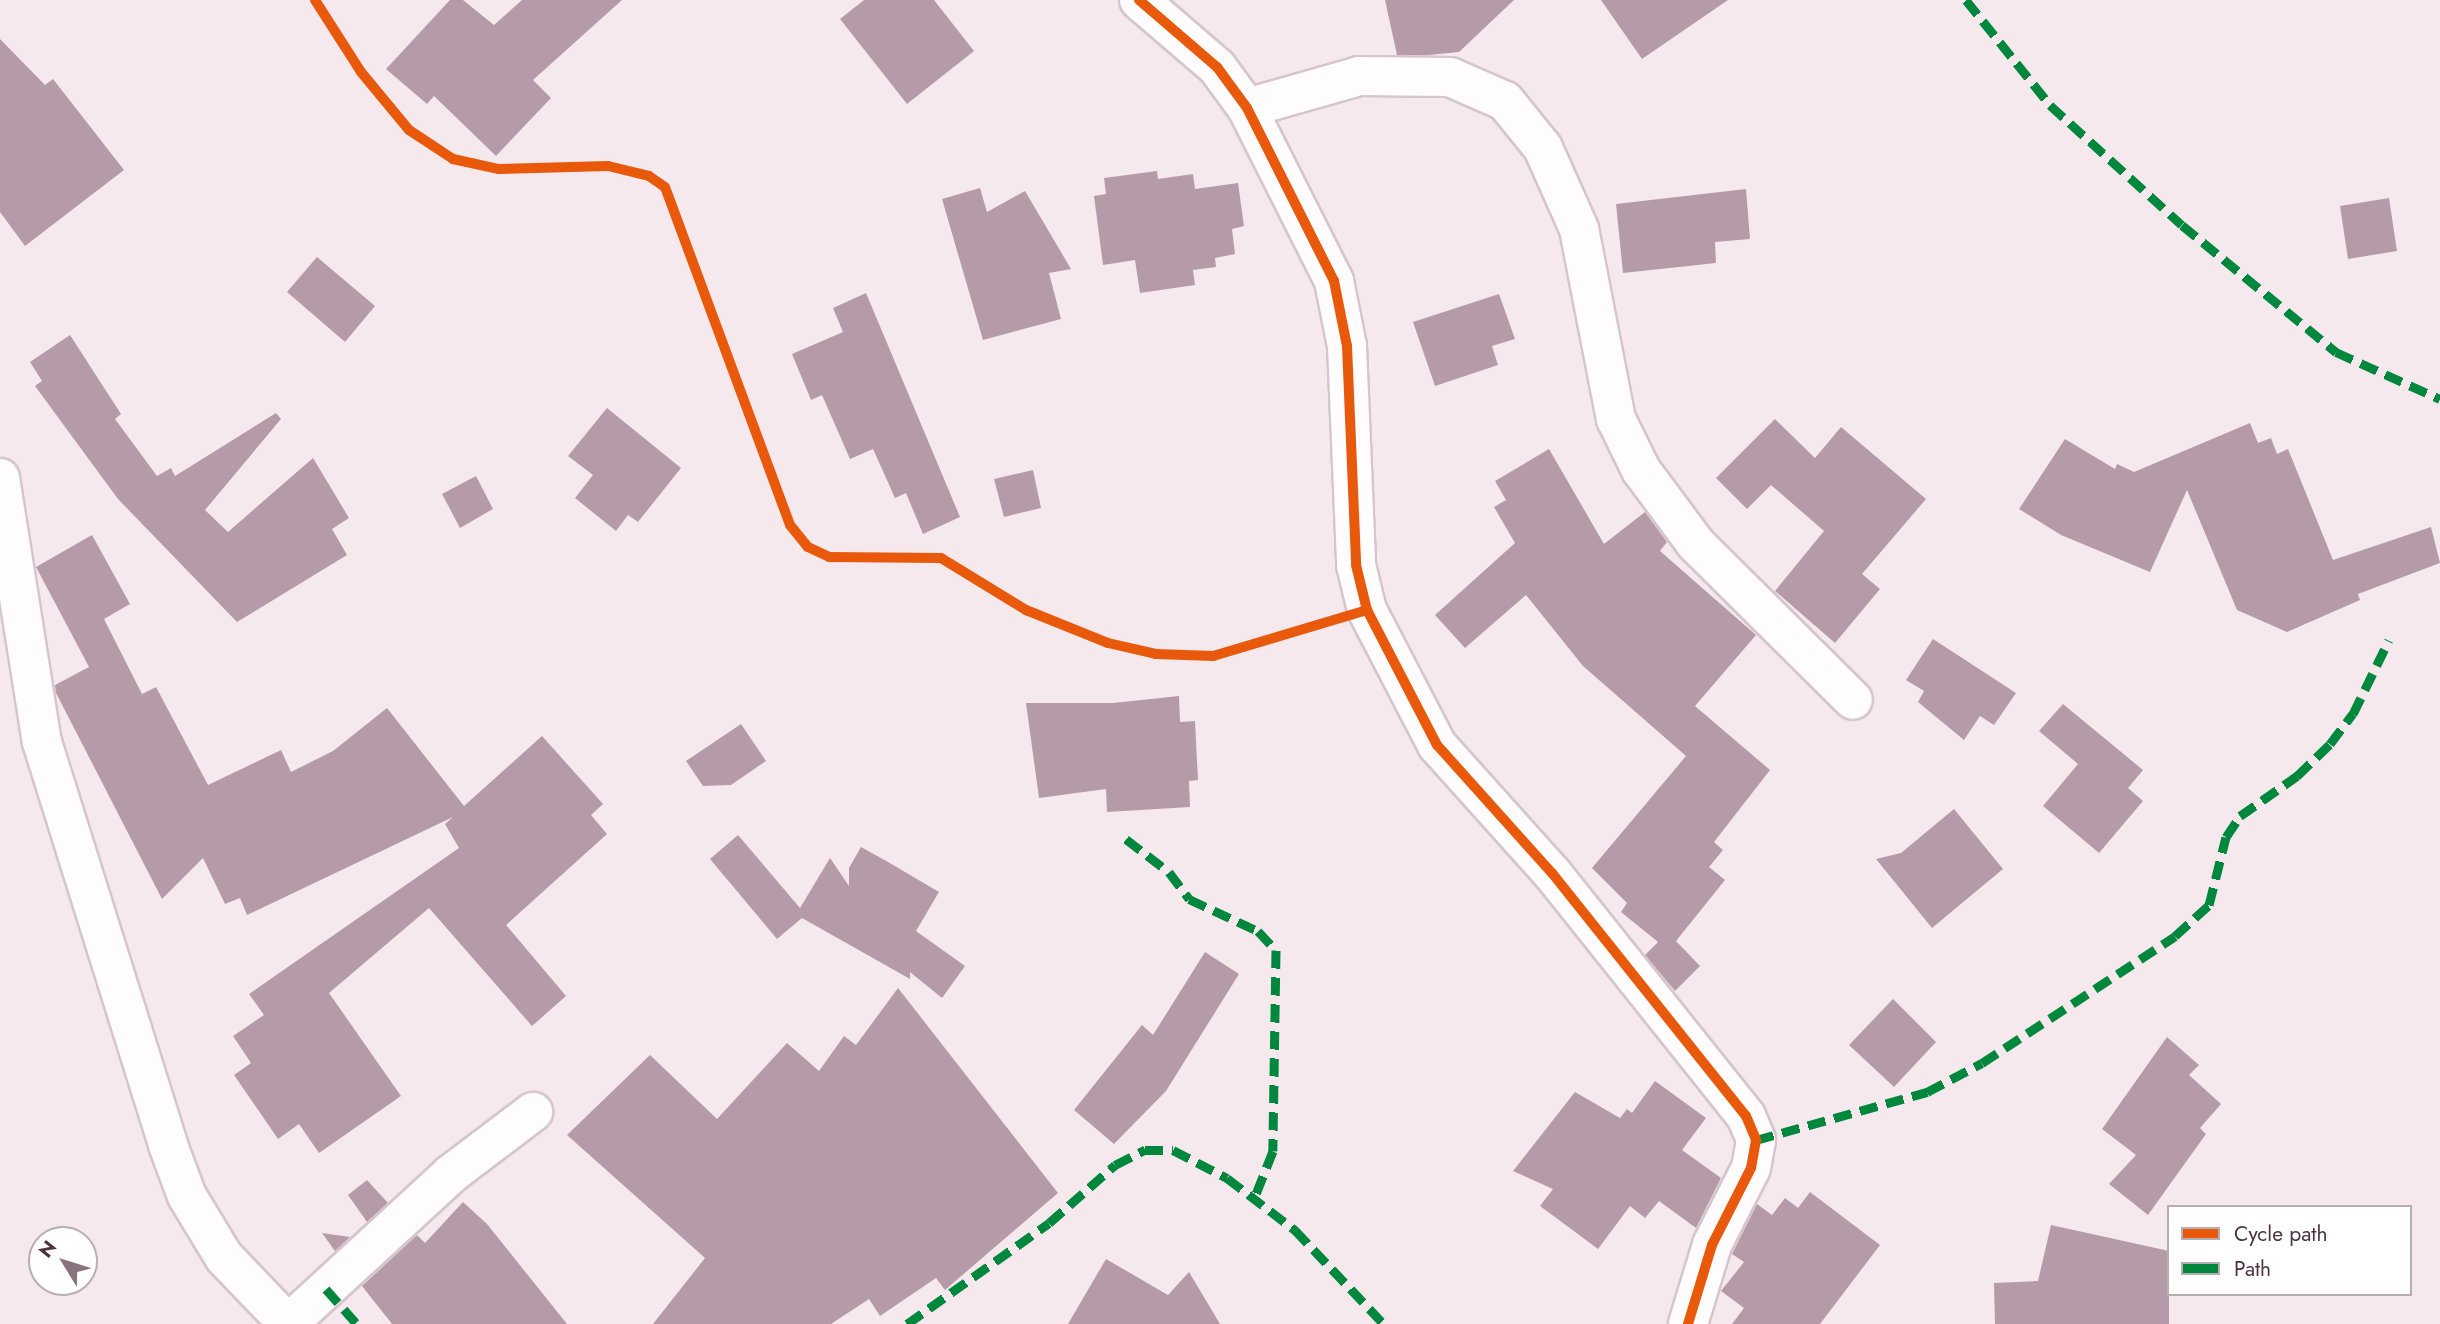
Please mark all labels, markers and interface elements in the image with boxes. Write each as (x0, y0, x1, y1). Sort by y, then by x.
legend (2167, 1205, 2412, 1296)
text: Cycle path (2234, 1219, 2327, 1249)
north arrow (28, 1226, 98, 1296)
text: N (32, 1235, 63, 1263)
text: Path (2234, 1254, 2271, 1284)

